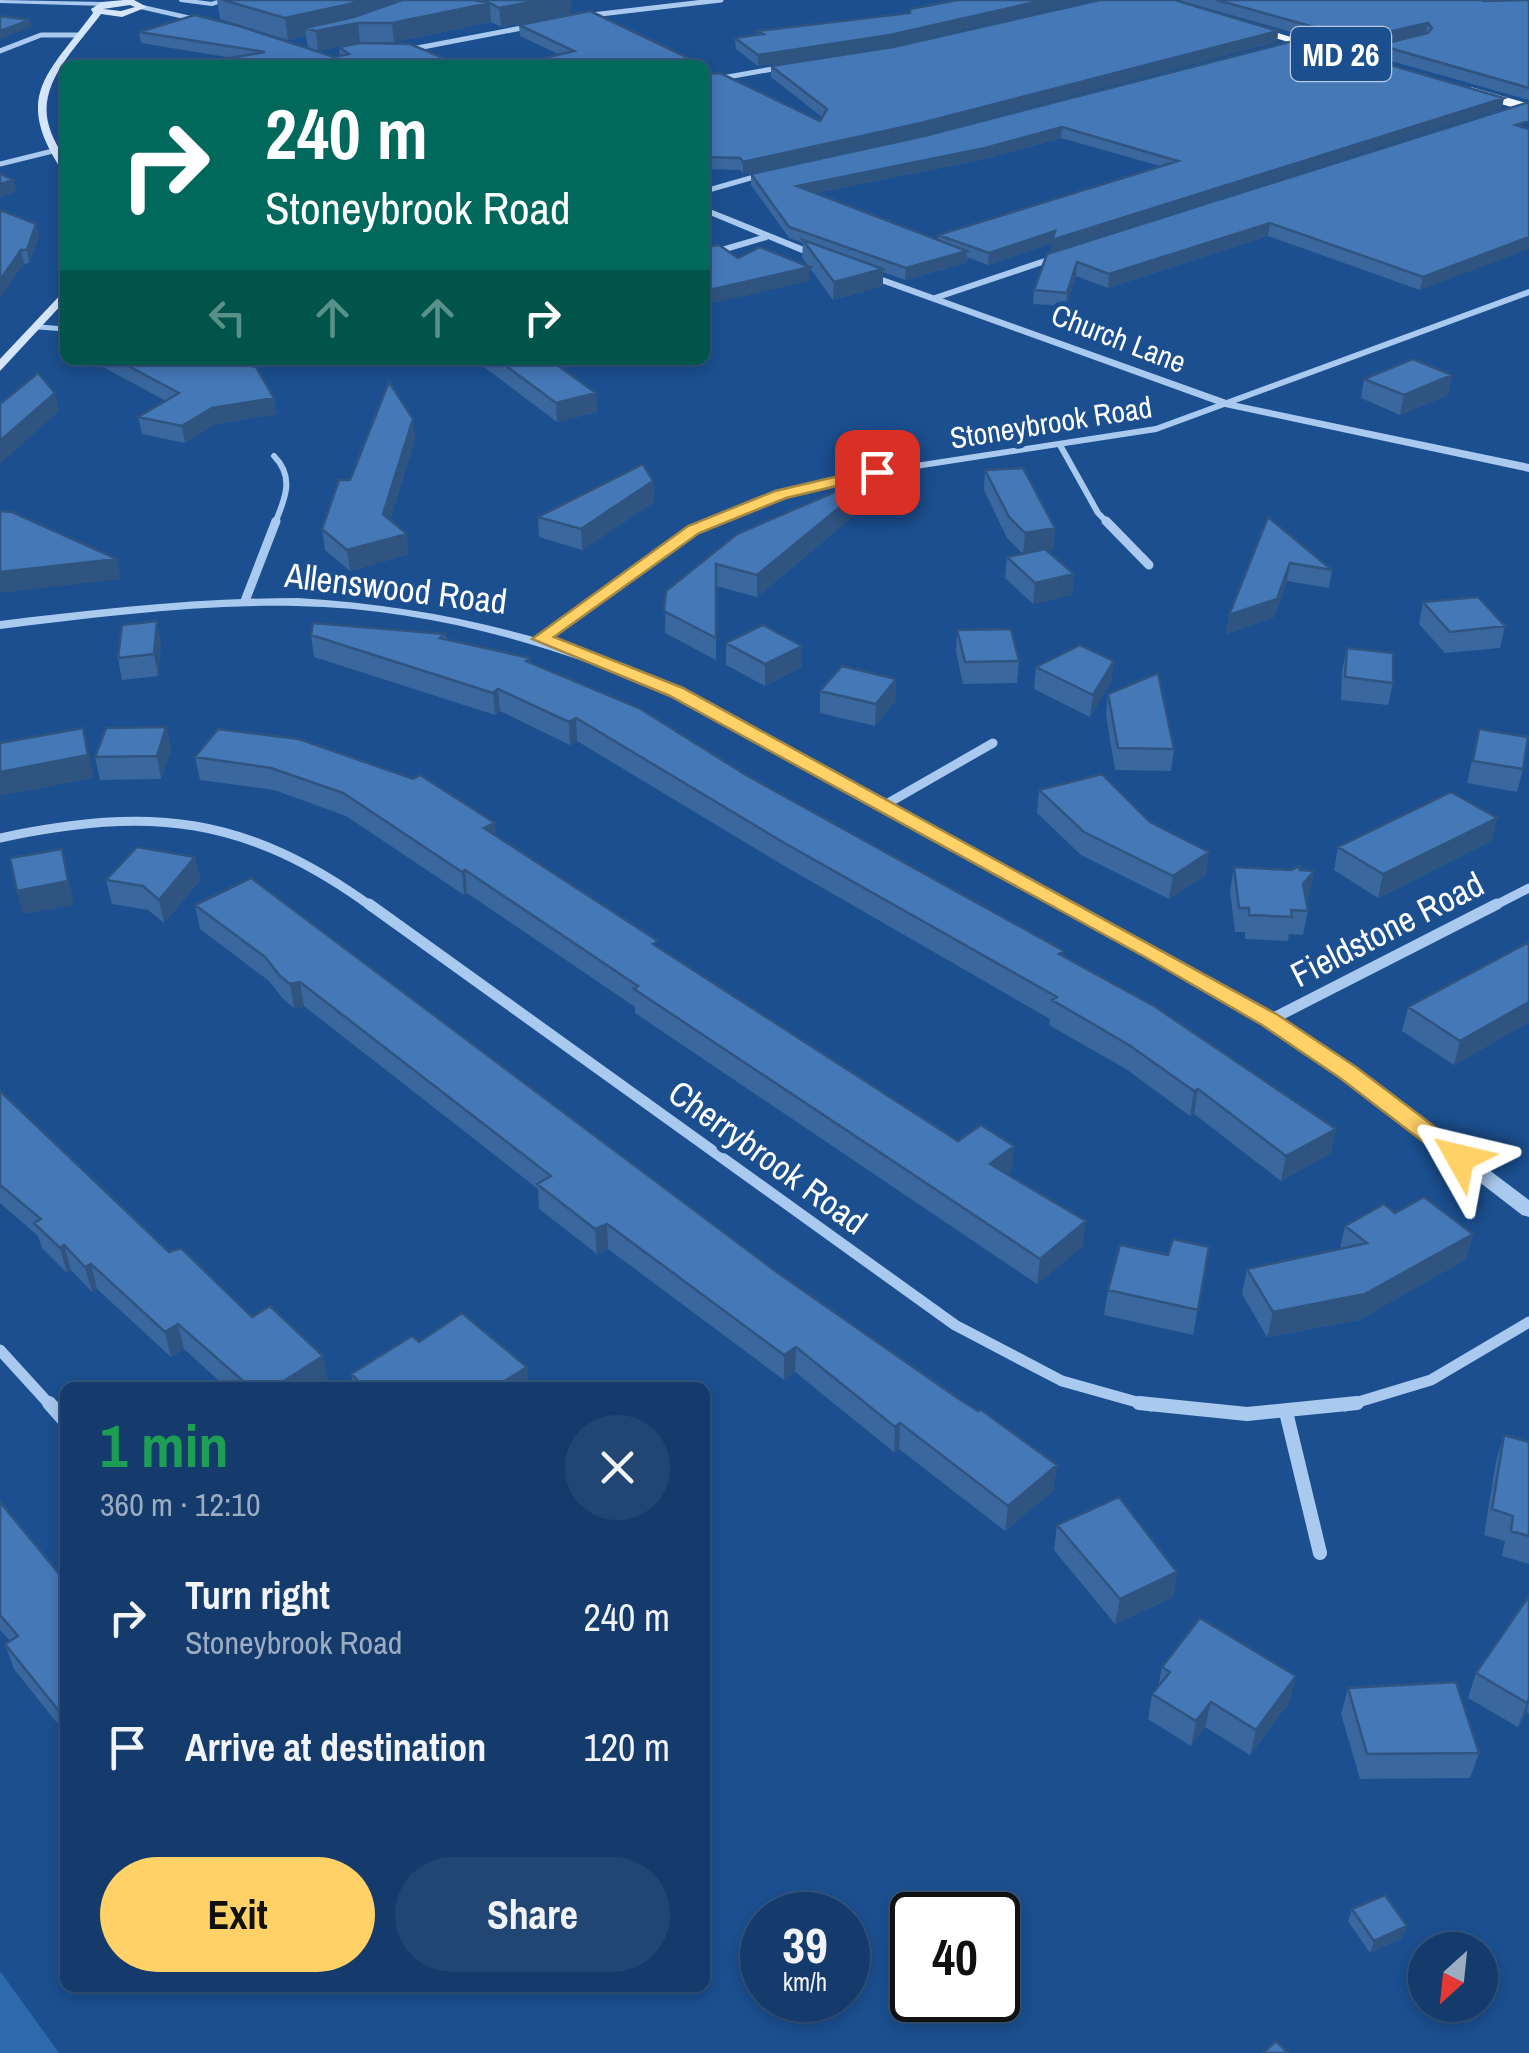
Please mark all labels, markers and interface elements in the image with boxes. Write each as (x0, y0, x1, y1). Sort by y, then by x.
road number: MD 26 (1291, 27, 1391, 81)
text: 240 m (265, 87, 428, 181)
icon: right (100, 100, 230, 230)
text: Stoneybrook Road (265, 177, 571, 238)
icon: left (200, 290, 255, 345)
icon: ahead (305, 290, 360, 345)
icon: ahead (410, 290, 465, 345)
icon: right (515, 290, 570, 345)
street label: Church Lane (1046, 294, 1192, 382)
street label: Stoneybrook Road (947, 386, 1155, 458)
pin (835, 430, 920, 515)
icon: arrive (850, 445, 905, 500)
street label: Allenswood Road (281, 551, 510, 625)
street label: Fieldstone Road (1283, 860, 1491, 998)
street label: Cherrybrook Road (659, 1069, 877, 1245)
position arrow (1408, 1106, 1512, 1210)
text: 1 min (100, 1405, 229, 1486)
button: close (565, 1415, 670, 1520)
text: 360 m · 12:10 (100, 1483, 260, 1526)
text: Turn right (185, 1570, 330, 1621)
icon: right (100, 1590, 155, 1645)
text: 240 m (583, 1592, 670, 1643)
text: Stoneybrook Road (185, 1621, 402, 1664)
icon: arrive (100, 1720, 155, 1775)
text: Arrive at destination (185, 1722, 486, 1773)
text: 120 m (583, 1722, 670, 1773)
button: Exit (100, 1857, 375, 1972)
button: Share (395, 1857, 670, 1972)
speed limit sign: 40 (890, 1892, 1020, 2022)
text: 39 (782, 1911, 828, 1979)
north arrow (1408, 1932, 1498, 2022)
map controls (1408, 1932, 1498, 2022)
text: km/h (783, 1965, 827, 1999)

